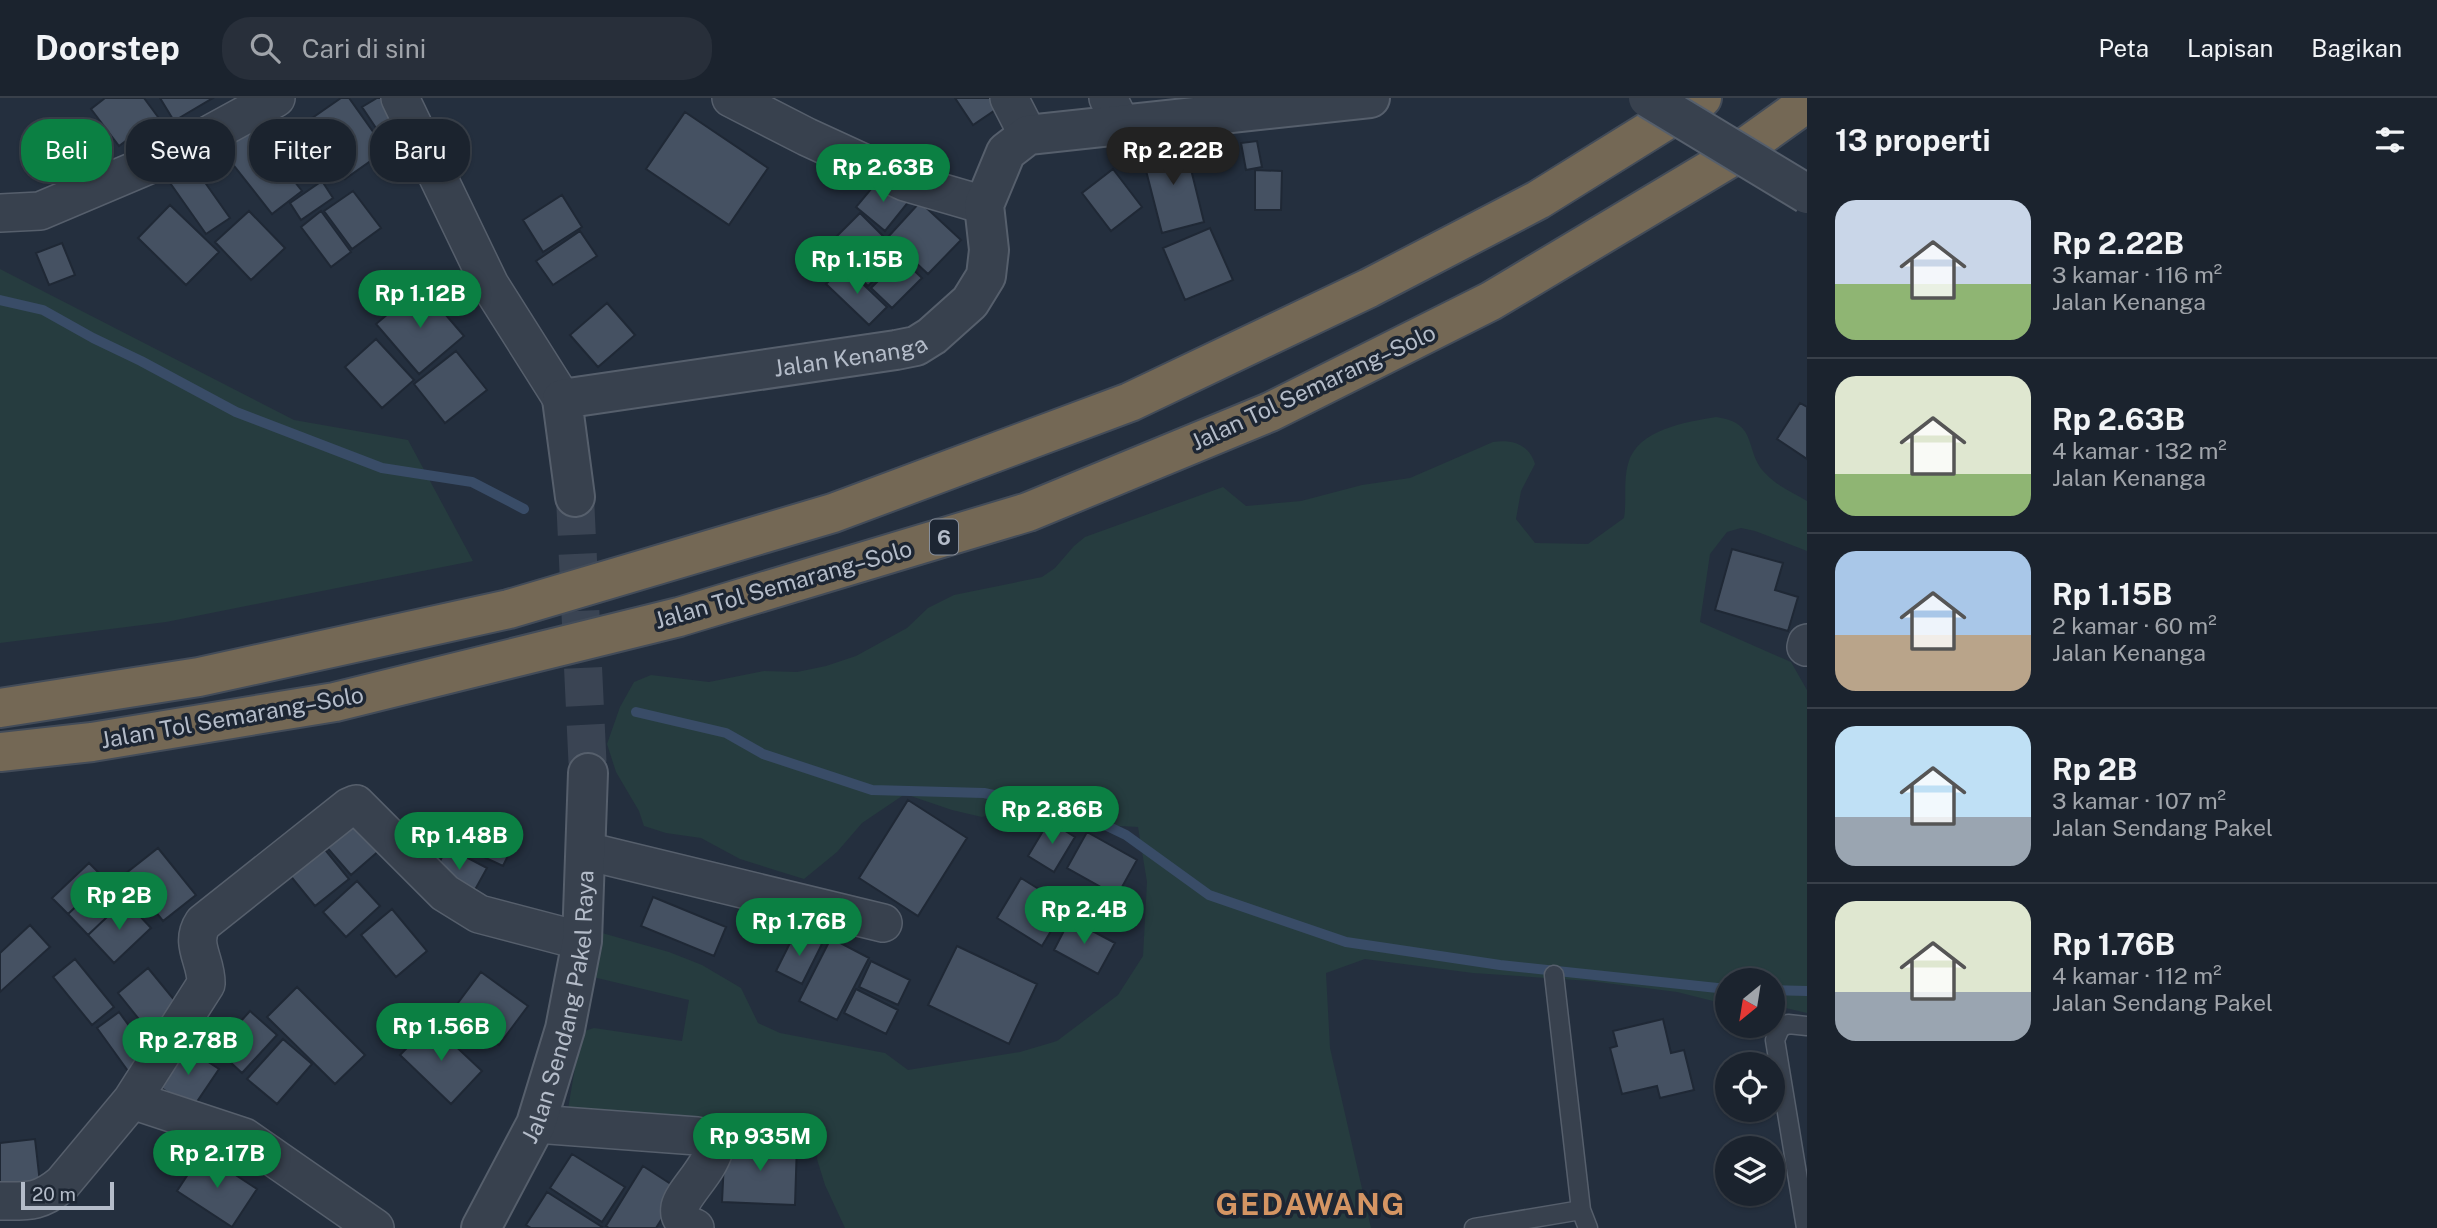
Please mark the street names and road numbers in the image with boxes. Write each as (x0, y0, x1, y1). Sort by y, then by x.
street label: Jalan Tol Semarang–Solo (1186, 318, 1440, 456)
street label: Jalan Kenanga (772, 329, 932, 381)
road number: 6 (930, 520, 958, 555)
street label: Jalan Tol Semarang–Solo (651, 534, 915, 634)
street label: Jalan Tol Semarang–Solo (98, 681, 366, 753)
street label: Jalan Sendang Pakel Raya (515, 870, 598, 1147)

